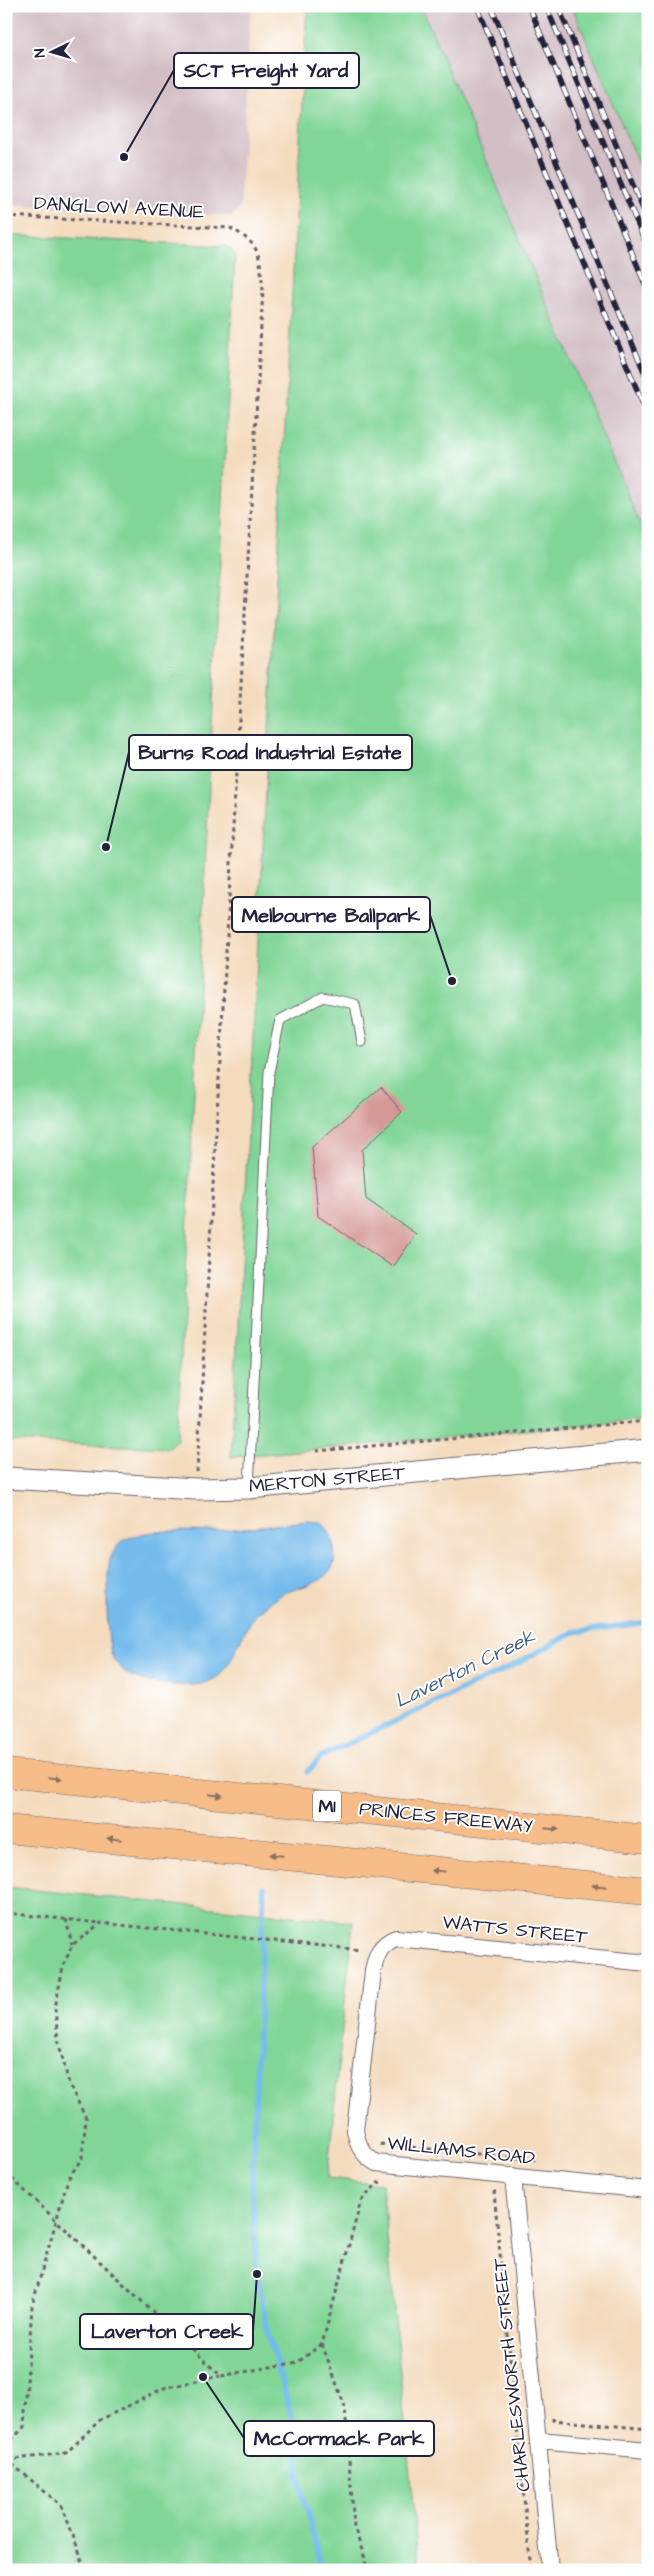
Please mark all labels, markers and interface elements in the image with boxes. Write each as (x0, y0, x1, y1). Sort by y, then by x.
north arrow (28, 28, 78, 78)
text: N (30, 48, 50, 58)
callout: SCT Freight Yard (174, 53, 359, 88)
text: SCT Freight Yard (183, 57, 349, 86)
street label: DANGLOW AVENUE (33, 190, 205, 226)
callout: Burns Road Industrial Estate (129, 735, 412, 770)
text: Burns Road Industrial Estate (138, 739, 402, 767)
callout: Melbourne Ballpark (232, 897, 430, 932)
text: Melbourne Ballpark (242, 902, 421, 930)
street label: MERTON STREET (248, 1460, 406, 1500)
water label: Laverton Creek (390, 1623, 540, 1715)
one-way arrow (47, 1774, 63, 1782)
road number: M1 (313, 1790, 341, 1822)
one-way arrow (209, 1791, 225, 1799)
street label: PRINCES FREEWAY (358, 1795, 534, 1841)
one-way arrow (544, 1825, 560, 1833)
one-way arrow (106, 1835, 122, 1843)
one-way arrow (267, 1851, 283, 1859)
one-way arrow (429, 1866, 445, 1874)
one-way arrow (591, 1882, 607, 1890)
street label: WATTS STREET (441, 1909, 589, 1951)
street label: WILLIAMS ROAD (386, 2130, 536, 2172)
street label: CHARLESWORTH STREET (486, 2257, 538, 2493)
callout: Laverton Creek (80, 2314, 253, 2349)
text: Laverton Creek (91, 2318, 244, 2346)
callout: McCormack Park (244, 2421, 434, 2456)
text: McCormack Park (254, 2425, 425, 2453)

